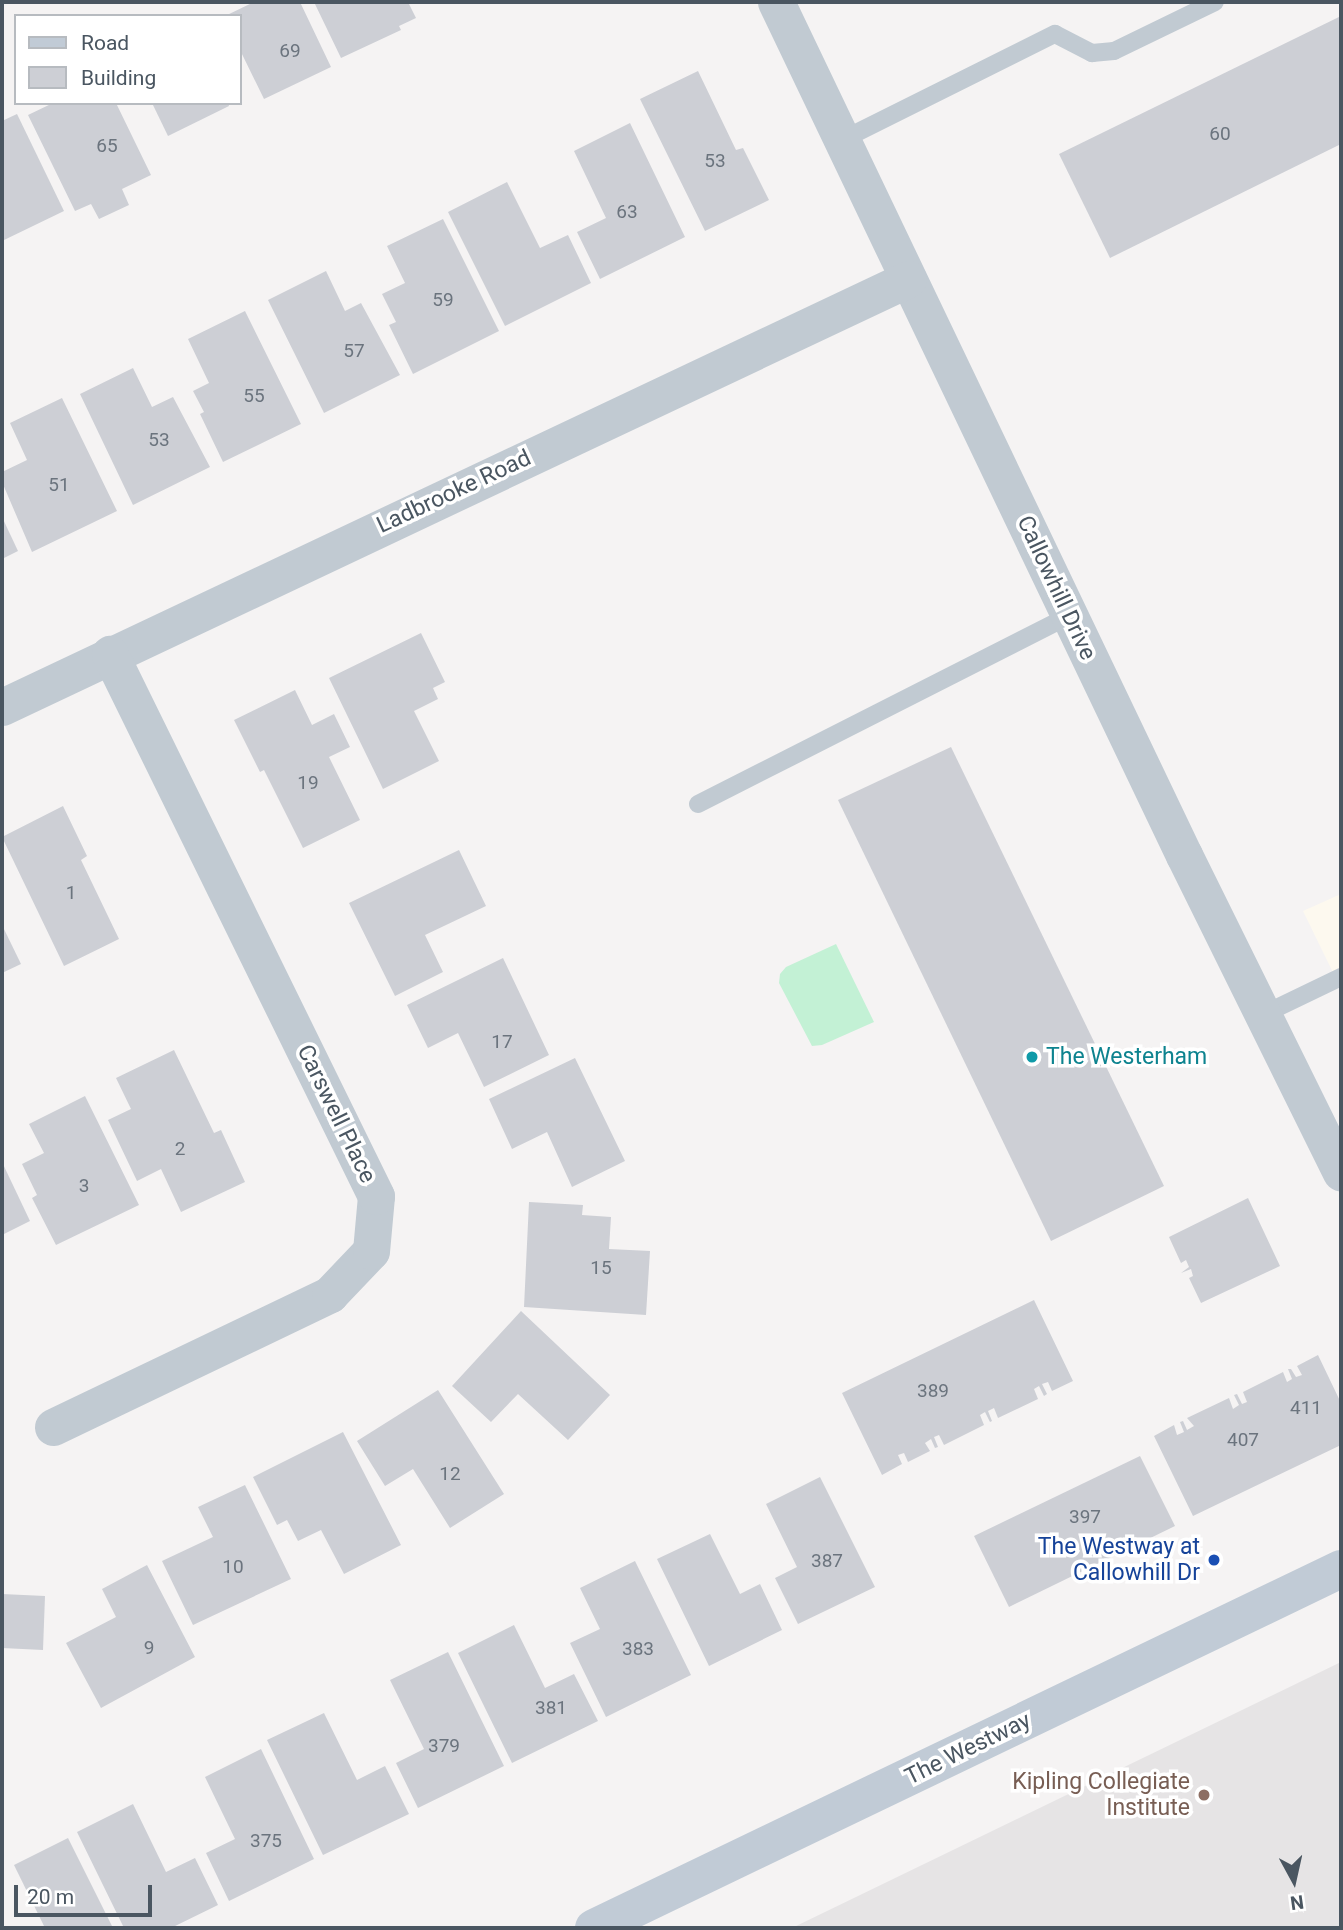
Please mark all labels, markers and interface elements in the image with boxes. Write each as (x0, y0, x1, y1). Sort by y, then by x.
legend (14, 14, 242, 105)
text: Road (81, 31, 129, 55)
house number: 69 (279, 40, 301, 62)
text: Building (81, 66, 156, 90)
house number: 60 (1209, 123, 1231, 145)
house number: 65 (96, 135, 118, 157)
house number: 53 (704, 150, 726, 172)
house number: 63 (616, 201, 638, 223)
house number: 59 (432, 289, 454, 311)
house number: 57 (343, 340, 365, 362)
house number: 55 (243, 385, 265, 407)
house number: 53 (148, 429, 170, 451)
street label: Ladbrooke Road (373, 444, 535, 540)
house number: 51 (48, 474, 70, 496)
street label: Callowhill Drive (1011, 512, 1101, 664)
house number: 19 (297, 772, 319, 794)
house number: 1 (66, 882, 76, 904)
house number: 17 (491, 1031, 513, 1053)
street label: Carswell Place (291, 1040, 381, 1188)
place label: The Westerham (1046, 1043, 1207, 1071)
marker: The Westerham (1024, 1049, 1040, 1065)
house number: 2 (175, 1138, 185, 1160)
house number: 3 (79, 1175, 89, 1197)
house number: 15 (590, 1257, 612, 1279)
house number: 389 (917, 1380, 949, 1402)
house number: 411 (1290, 1397, 1322, 1419)
house number: 407 (1227, 1429, 1259, 1451)
house number: 12 (439, 1463, 461, 1485)
house number: 397 (1069, 1506, 1101, 1528)
place label: The Westway at Callowhill Dr (1038, 1533, 1200, 1587)
house number: 387 (811, 1550, 843, 1572)
marker: The Westway at Callowhill Dr (1206, 1552, 1222, 1568)
house number: 10 (222, 1556, 244, 1578)
house number: 9 (144, 1637, 154, 1659)
house number: 383 (622, 1638, 654, 1660)
house number: 381 (535, 1697, 567, 1719)
street label: The Westway (901, 1707, 1035, 1791)
house number: 379 (428, 1735, 460, 1757)
place label: Kipling Collegiate Institute (1012, 1768, 1190, 1822)
marker: Kipling Collegiate Institute (1196, 1787, 1212, 1803)
house number: 375 (250, 1830, 282, 1852)
north arrow (1259, 1846, 1329, 1916)
scale bar (18, 1870, 156, 1914)
text: 20 m (27, 1885, 74, 1909)
text: N (1289, 1890, 1305, 1915)

